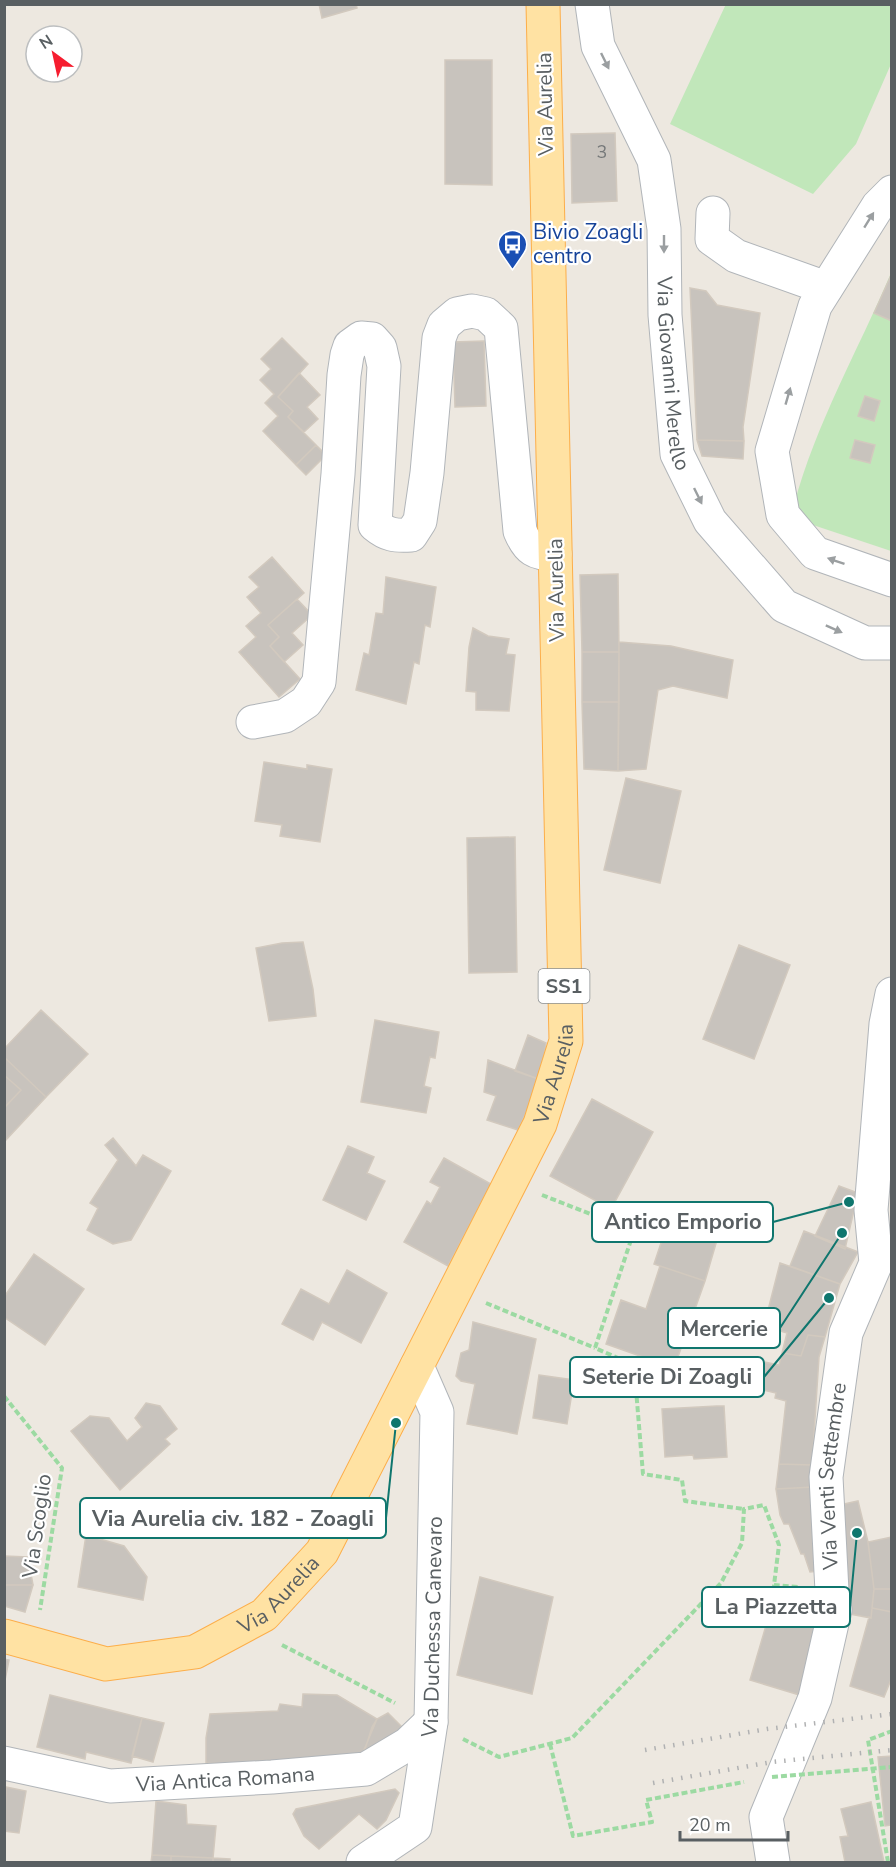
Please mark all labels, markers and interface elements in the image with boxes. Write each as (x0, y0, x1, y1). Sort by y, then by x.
north arrow (24, 24, 84, 84)
text: N (35, 30, 57, 55)
street label: Via Aurelia (530, 52, 560, 157)
one-way arrow (601, 52, 610, 69)
house number: 3 (597, 140, 607, 164)
one-way arrow (863, 212, 874, 229)
place label: Bivio Zoagli centro (533, 218, 643, 270)
bus stop icon: Bivio Zoagli centro (496, 228, 528, 270)
one-way arrow (660, 234, 669, 253)
street label: Via Giovanni Merello (651, 275, 697, 475)
one-way arrow (784, 387, 793, 405)
one-way arrow (693, 488, 703, 505)
street label: Via Aurelia (541, 538, 571, 643)
one-way arrow (827, 555, 845, 565)
one-way arrow (825, 624, 843, 634)
road number: SS1 (538, 969, 590, 1003)
street label: Via Aurelia (526, 1024, 580, 1129)
callout: Antico Emporio (592, 1202, 773, 1242)
text: Antico Emporio (604, 1207, 762, 1237)
callout: Mercerie (668, 1308, 780, 1348)
text: Mercerie (680, 1314, 768, 1344)
callout: Seterie Di Zoagli (570, 1357, 764, 1397)
text: Seterie Di Zoagli (582, 1362, 752, 1392)
street label: Via Venti Settembre (812, 1381, 853, 1572)
street label: Via Scoglio (16, 1472, 58, 1581)
callout: Via Aurelia civ. 182 - Zoagli (80, 1498, 386, 1538)
text: Via Aurelia civ. 182 - Zoagli (91, 1504, 374, 1534)
street label: Via Duchessa Canevaro (415, 1516, 449, 1741)
street label: Via Aurelia (232, 1550, 326, 1641)
callout: La Piazzetta (702, 1587, 850, 1627)
text: La Piazzetta (714, 1592, 838, 1622)
street label: Via Antica Romana (134, 1759, 316, 1799)
scale bar (680, 1804, 788, 1842)
text: 20 m (689, 1813, 731, 1837)

